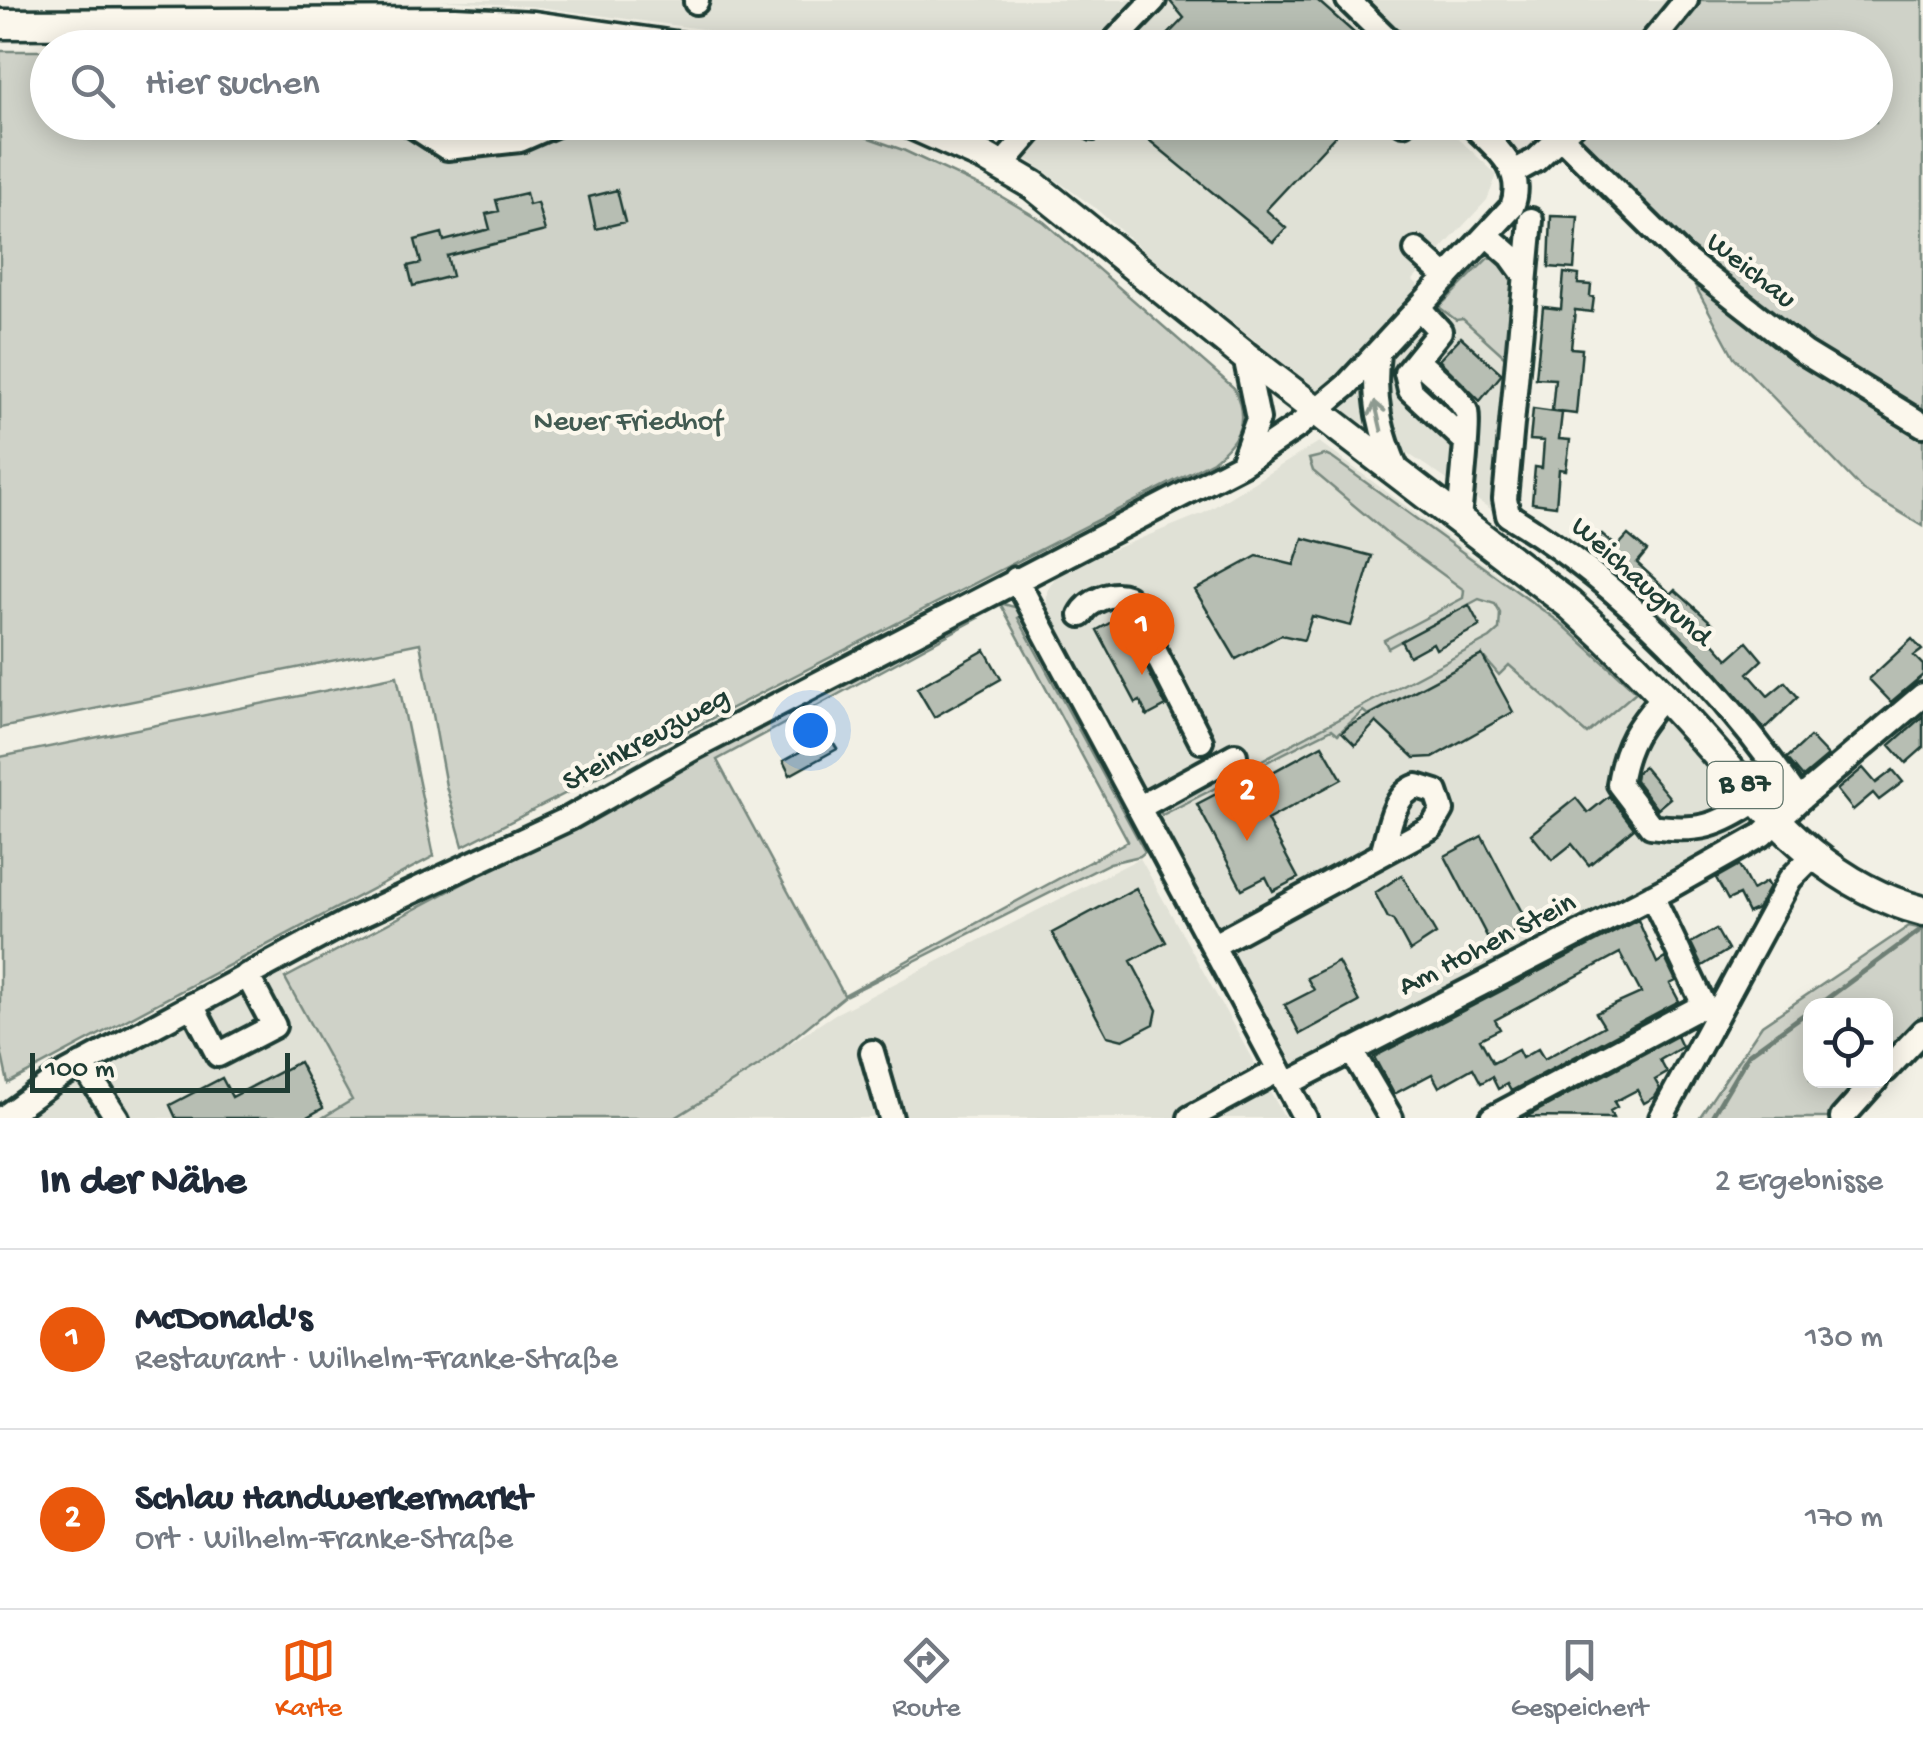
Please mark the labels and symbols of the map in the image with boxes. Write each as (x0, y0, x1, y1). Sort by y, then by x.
street label: Weichau (1698, 226, 1802, 318)
one-way arrow (1368, 401, 1386, 433)
park label: Neuer Friedhof (534, 406, 725, 441)
street label: Weichaugrund (1562, 510, 1720, 657)
pin: 1 (1110, 592, 1174, 675)
street label: Steinkreuzweg (558, 681, 736, 801)
your location (785, 705, 836, 756)
pin: 2 (1214, 758, 1280, 841)
road number: B 87 (1708, 762, 1782, 808)
street label: Am Hohen Stein (1394, 886, 1582, 1006)
scale bar (30, 1048, 290, 1092)

